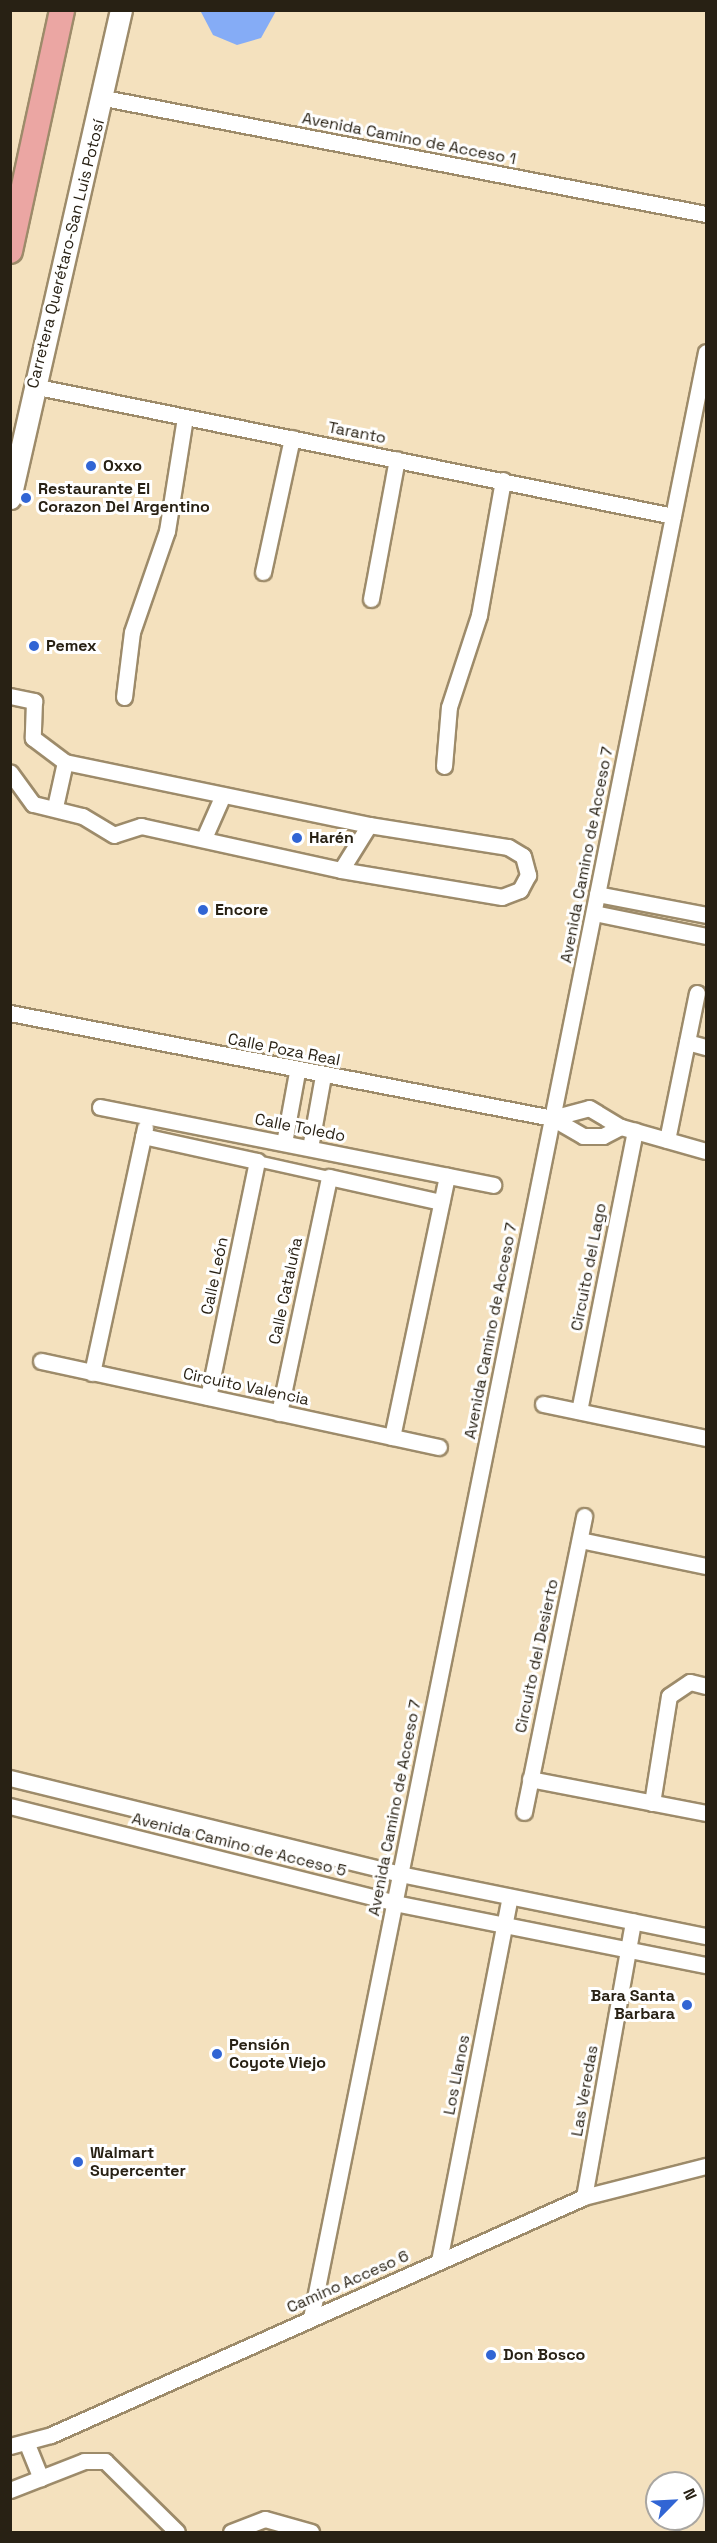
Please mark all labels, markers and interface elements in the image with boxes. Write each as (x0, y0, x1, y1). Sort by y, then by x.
street label: Avenida Camino de Acceso 1 (300, 109, 518, 169)
street label: Carretera Querétaro-San Luis Potosí (23, 118, 109, 390)
street label: Taranto (326, 418, 388, 448)
place label: Oxxo (103, 456, 142, 476)
marker: Oxxo (84, 459, 98, 473)
place label: Restaurante El Corazon Del Argentino (38, 479, 210, 517)
marker: Restaurante El Corazon Del Argentino (19, 491, 33, 505)
place label: Pemex (46, 636, 97, 656)
marker: Pemex (27, 639, 41, 653)
street label: Avenida Camino de Acceso 7 (557, 745, 617, 965)
place label: Harén (309, 828, 354, 848)
marker: Harén (290, 831, 304, 845)
place label: Encore (215, 900, 268, 920)
marker: Encore (196, 903, 210, 917)
street label: Calle Poza Real (226, 1030, 342, 1070)
street label: Calle Toledo (253, 1110, 347, 1146)
street label: Circuito del Lago (567, 1201, 611, 1333)
street label: Avenida Camino de Acceso 7 (461, 1221, 521, 1441)
street label: Calle León (197, 1235, 233, 1317)
street label: Calle Cataluña (265, 1236, 307, 1346)
street label: Circuito Valencia (181, 1364, 311, 1410)
street label: Circuito del Desierto (511, 1577, 563, 1735)
street label: Avenida Camino de Acceso 7 (365, 1698, 425, 1918)
street label: Avenida Camino de Acceso 5 (130, 1809, 348, 1881)
place label: Bara Santa Barbara (591, 1986, 675, 2024)
marker: Bara Santa Barbara (680, 1998, 694, 2012)
street label: Los Llanos (440, 2033, 474, 2117)
place label: Pensión Coyote Viejo (229, 2035, 326, 2073)
street label: Las Veredas (568, 2044, 602, 2138)
marker: Pensión Coyote Viejo (210, 2047, 224, 2061)
place label: Walmart Supercenter (90, 2143, 186, 2181)
marker: Walmart Supercenter (71, 2155, 85, 2169)
street label: Camino Acceso 6 (284, 2246, 412, 2318)
place label: Don Bosco (503, 2345, 585, 2365)
marker: Don Bosco (484, 2348, 498, 2362)
north arrow (645, 2471, 705, 2531)
text: N (678, 2485, 702, 2503)

